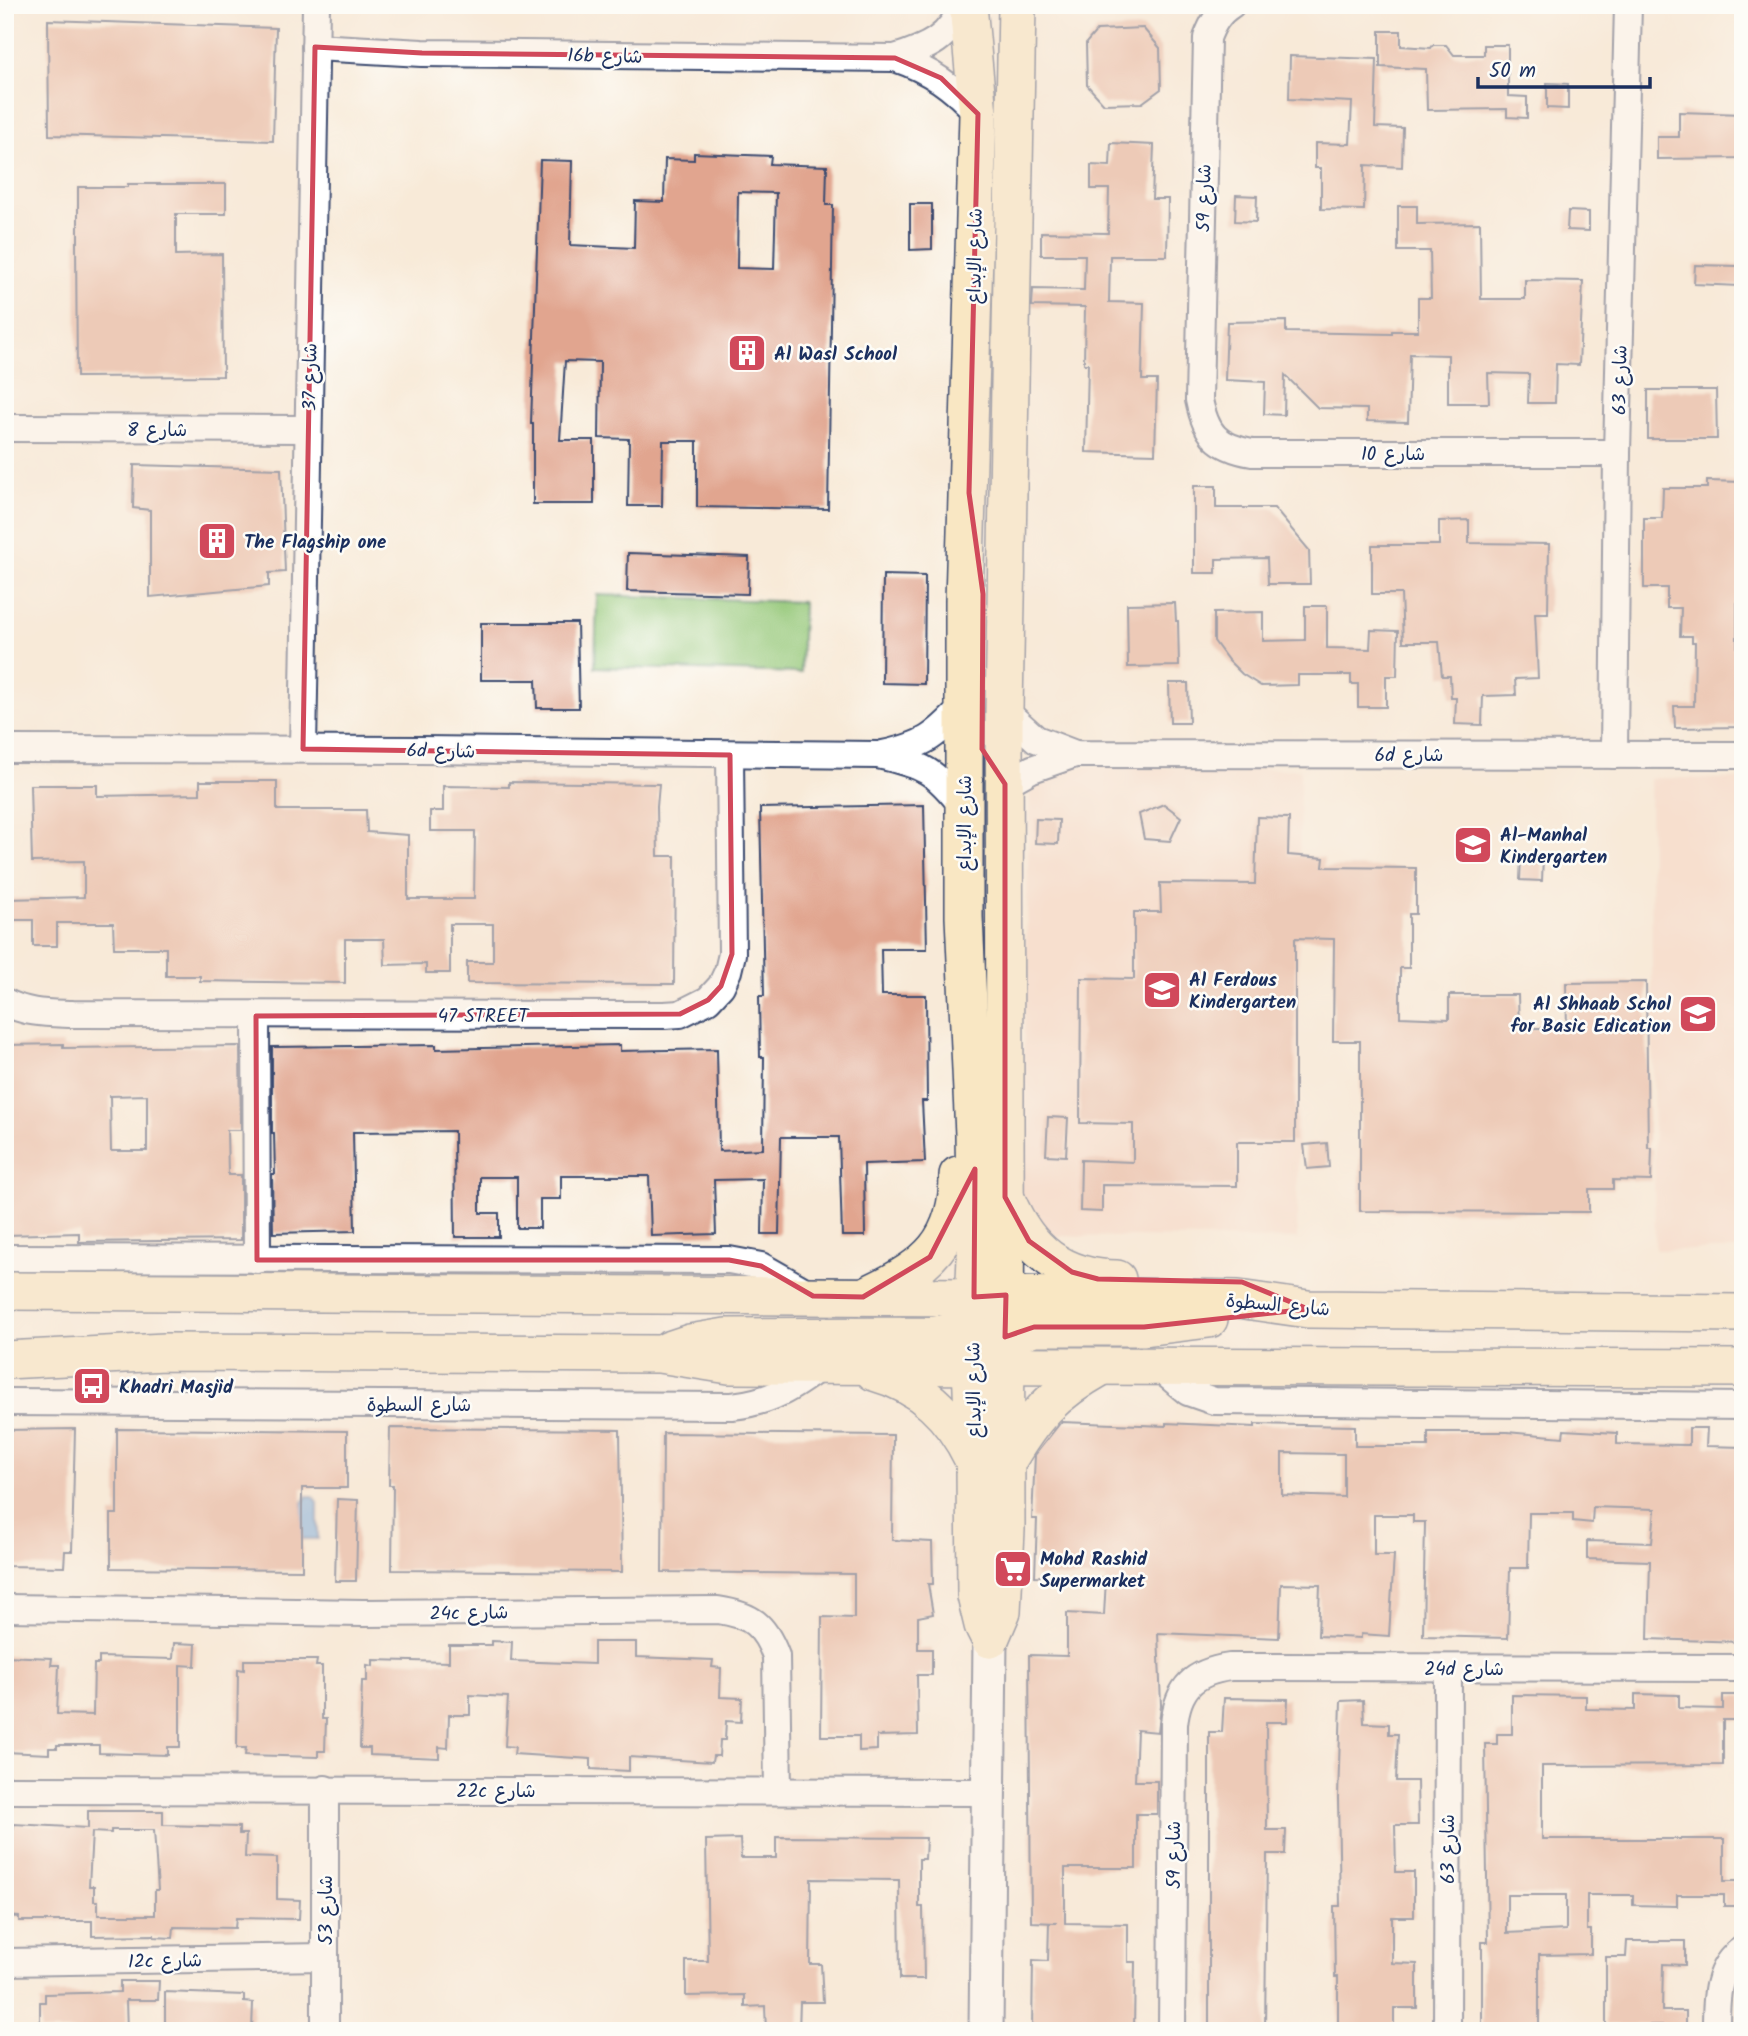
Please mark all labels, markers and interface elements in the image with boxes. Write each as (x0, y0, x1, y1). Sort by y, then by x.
street label: 16b شارع (567, 41, 643, 73)
scale bar (1478, 46, 1650, 90)
text: 50 m (1489, 55, 1536, 88)
street label: شارع 59 (1189, 164, 1221, 232)
street label: شارع الإبداع (960, 208, 992, 304)
building icon: Al Wasl School (726, 332, 768, 374)
place label: Al Wasl School (774, 340, 898, 370)
street label: شارع 37 (295, 343, 327, 411)
street label: شارع 63 (1605, 345, 1637, 415)
street label: 8 شارع (127, 416, 187, 446)
street label: شارع 10 (1361, 440, 1425, 470)
building icon: The Flagship one (196, 520, 238, 562)
place label: The Flagship one (244, 528, 386, 558)
street label: 6d شارع (406, 736, 476, 768)
street label: 6d شارع (1375, 741, 1443, 771)
street label: شارع الإبداع (951, 775, 981, 871)
place label: Al-Manhal Kindergarten (1500, 821, 1607, 873)
school or university icon: Al-Manhal Kindergarten (1452, 824, 1494, 866)
place label: Al Ferdous Kindergarten (1189, 966, 1296, 1018)
school or university icon: Al Ferdous Kindergarten (1141, 969, 1183, 1011)
place label: Al Shhaab Schol for Basic Edication (1511, 990, 1672, 1042)
school or university icon: Al Shhaab Schol for Basic Edication (1677, 993, 1719, 1035)
street label: 47 STREET (438, 1002, 530, 1032)
street label: شارع السطوة (1224, 1286, 1331, 1325)
street label: شارع الإبداع (959, 1342, 991, 1438)
bus stop icon: Khadri Masjid (71, 1365, 113, 1407)
place label: Khadri Masjid (119, 1373, 234, 1403)
street label: شارع السطوة (367, 1391, 471, 1421)
place label: Mohd Rashid Supermarket (1040, 1545, 1148, 1597)
supermarket icon: Mohd Rashid Supermarket (992, 1548, 1034, 1590)
street label: 24c شارع (429, 1598, 509, 1630)
street label: 24d شارع (1424, 1655, 1504, 1685)
street label: 22c شارع (456, 1777, 536, 1807)
street label: شارع 63 (1434, 1814, 1464, 1884)
street label: شارع 59 (1160, 1821, 1190, 1889)
street label: شارع 53 (312, 1875, 342, 1945)
street label: 12c شارع (128, 1946, 202, 1978)

